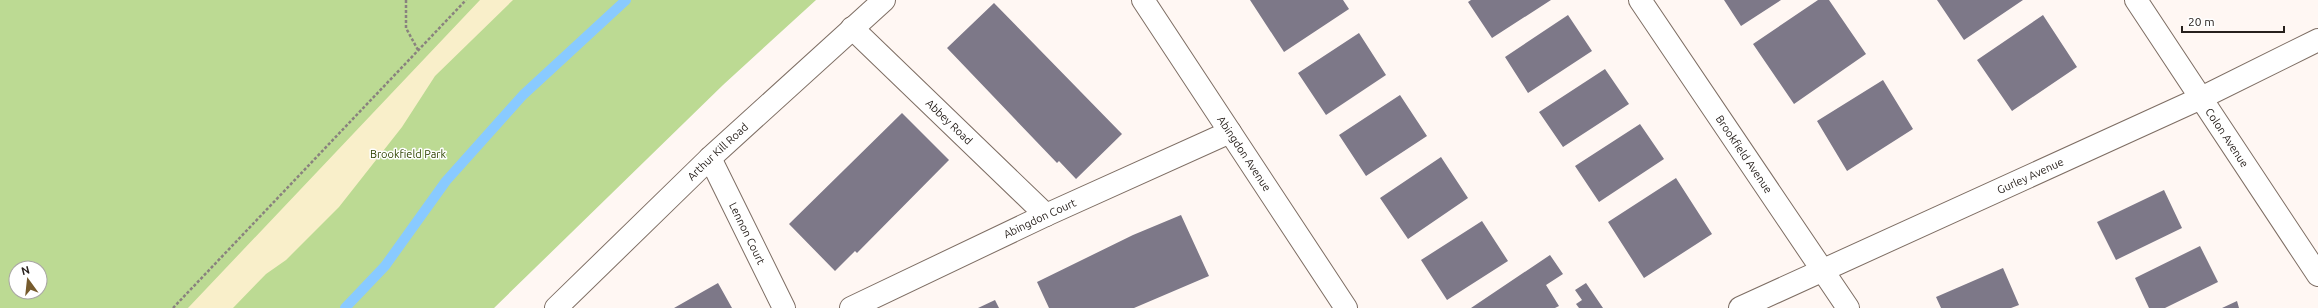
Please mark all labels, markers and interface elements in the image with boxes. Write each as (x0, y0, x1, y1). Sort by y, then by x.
scale bar (2182, 8, 2284, 34)
text: 20 m (2188, 15, 2215, 28)
street label: Abbey Road (924, 97, 975, 147)
street label: Colon Avenue (2203, 106, 2251, 169)
street label: Brookfield Avenue (1714, 113, 1775, 195)
street label: Abingdon Avenue (1215, 114, 1273, 194)
street label: Arthur Kill Road (685, 121, 750, 183)
park label: Brookfield Park (370, 148, 447, 160)
street label: Gurley Avenue (1995, 155, 2065, 196)
street label: Abingdon Court (1002, 196, 1078, 240)
street label: Lennon Court (727, 200, 768, 267)
north arrow (8, 260, 48, 300)
text: N (20, 263, 31, 277)

